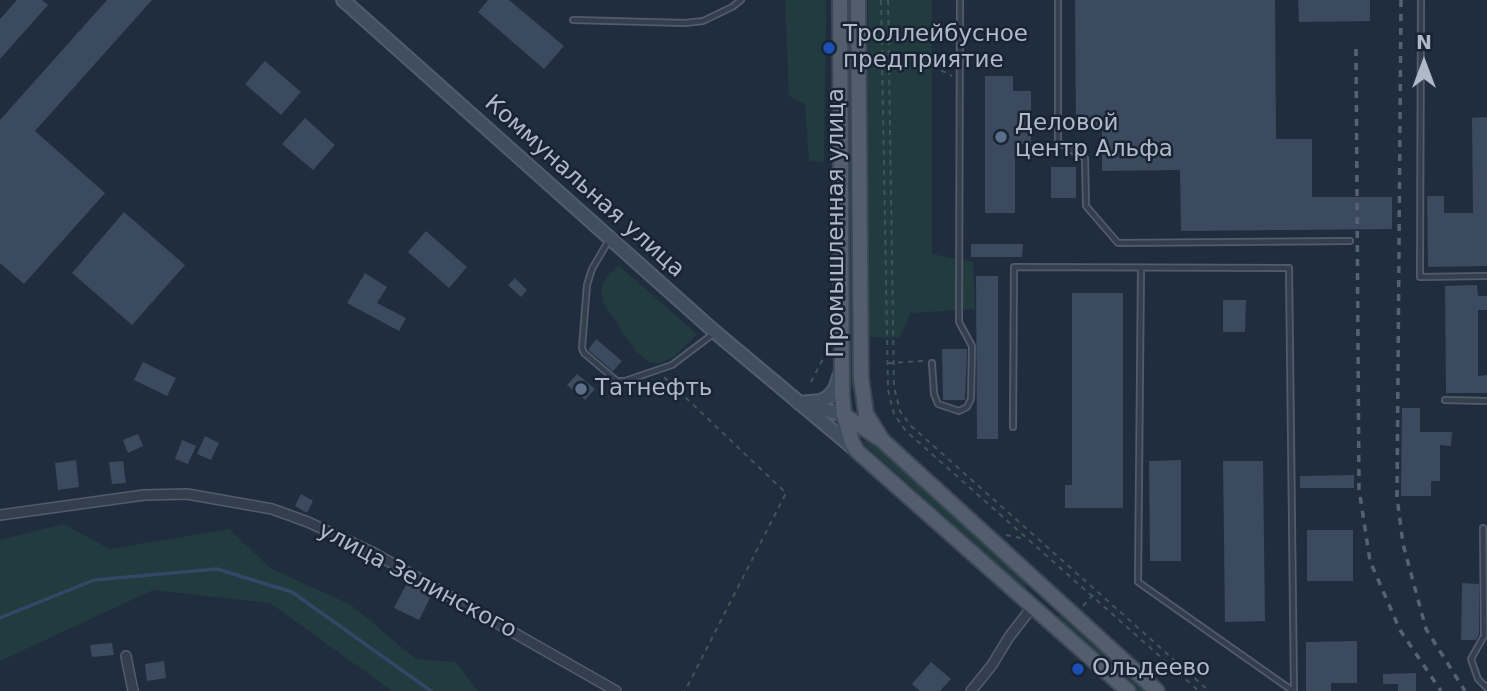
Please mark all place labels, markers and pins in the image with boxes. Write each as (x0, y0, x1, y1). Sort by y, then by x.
place label: Троллейбусное предприятие (843, 21, 1028, 75)
marker: Троллейбусное предприятие (821, 40, 837, 56)
place label: Деловой центр Альфа (1015, 110, 1173, 164)
marker: Деловой центр Альфа (993, 129, 1009, 145)
place label: Татнефть (595, 375, 712, 403)
marker: Татнефть (573, 381, 589, 397)
place label: Ольдеево (1092, 655, 1210, 683)
marker: Ольдеево (1070, 661, 1086, 677)

